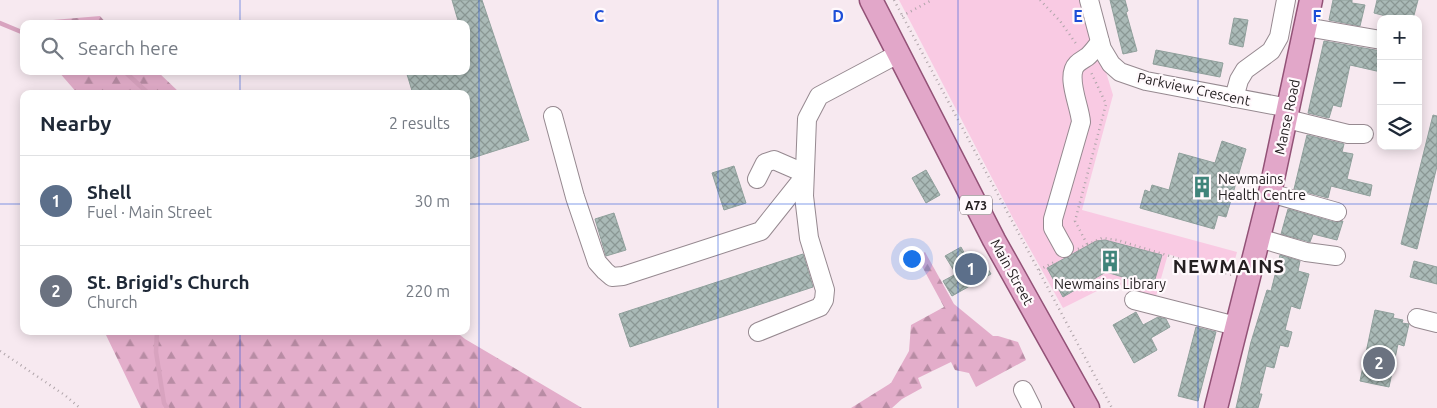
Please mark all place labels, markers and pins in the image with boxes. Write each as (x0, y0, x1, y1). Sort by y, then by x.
place label: Newmains Health Centre (1218, 171, 1306, 203)
building icon: Newmains Health Centre (1189, 174, 1215, 200)
building icon: Newmains Library (1097, 248, 1123, 274)
pin: 1 (955, 250, 987, 288)
place label: Newmains Library (1054, 276, 1166, 292)
pin: 2 (1363, 344, 1395, 382)

